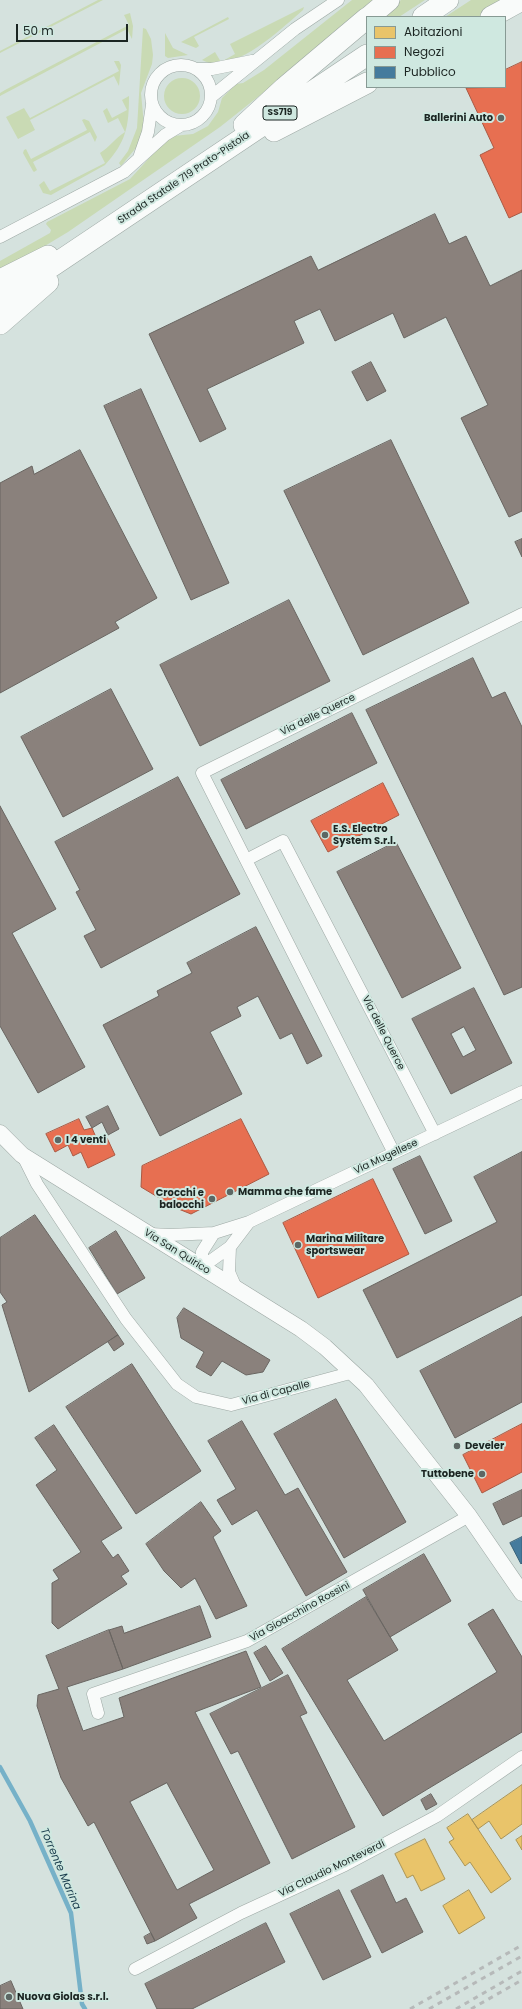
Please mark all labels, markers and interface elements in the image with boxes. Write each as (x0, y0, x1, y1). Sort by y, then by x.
scale bar (18, 16, 130, 42)
legend (366, 16, 506, 88)
text: 50 m (23, 22, 54, 39)
text: Abitazioni (404, 23, 462, 40)
text: Negozi (404, 43, 444, 60)
text: Pubblico (404, 63, 456, 80)
road number: SS719 (263, 106, 297, 120)
place label: Ballerini Auto (424, 112, 493, 124)
marker: Ballerini Auto (496, 113, 506, 123)
street label: Strada Statale 719 Prato-Pistoia (116, 129, 252, 227)
street label: Via delle Querce (279, 692, 357, 738)
place label: E.S. Electro System S.r.l. (333, 823, 396, 846)
marker: E.S. Electro System S.r.l. (320, 830, 330, 840)
street label: Via delle Querce (359, 994, 407, 1072)
place label: I 4 venti (66, 1134, 106, 1146)
marker: I 4 venti (53, 1135, 63, 1145)
street label: Via Mugellese (352, 1137, 420, 1177)
place label: Mamma che fame (238, 1186, 332, 1198)
place label: Crocchi e balocchi (156, 1187, 204, 1210)
marker: Mamma che fame (225, 1187, 235, 1197)
marker: Crocchi e balocchi (207, 1194, 217, 1204)
street label: Via San Quirico (142, 1227, 212, 1277)
place label: Marina Militare sportswear (306, 1233, 384, 1256)
marker: Marina Militare sportswear (293, 1240, 303, 1250)
street label: Via di Capalle (241, 1378, 311, 1408)
place label: Develer (465, 1440, 504, 1452)
marker: Develer (452, 1441, 462, 1451)
place label: Tuttobene (421, 1468, 474, 1480)
marker: Tuttobene (477, 1469, 487, 1479)
street label: Via Gioacchino Rossini (248, 1579, 352, 1645)
water label: Torrente Marina (37, 1826, 83, 1912)
street label: Via Claudio Monteverdi (277, 1838, 387, 1900)
place label: Nuova Giolas s.r.l. (17, 1991, 108, 2003)
marker: Nuova Giolas s.r.l. (4, 1992, 14, 2002)

